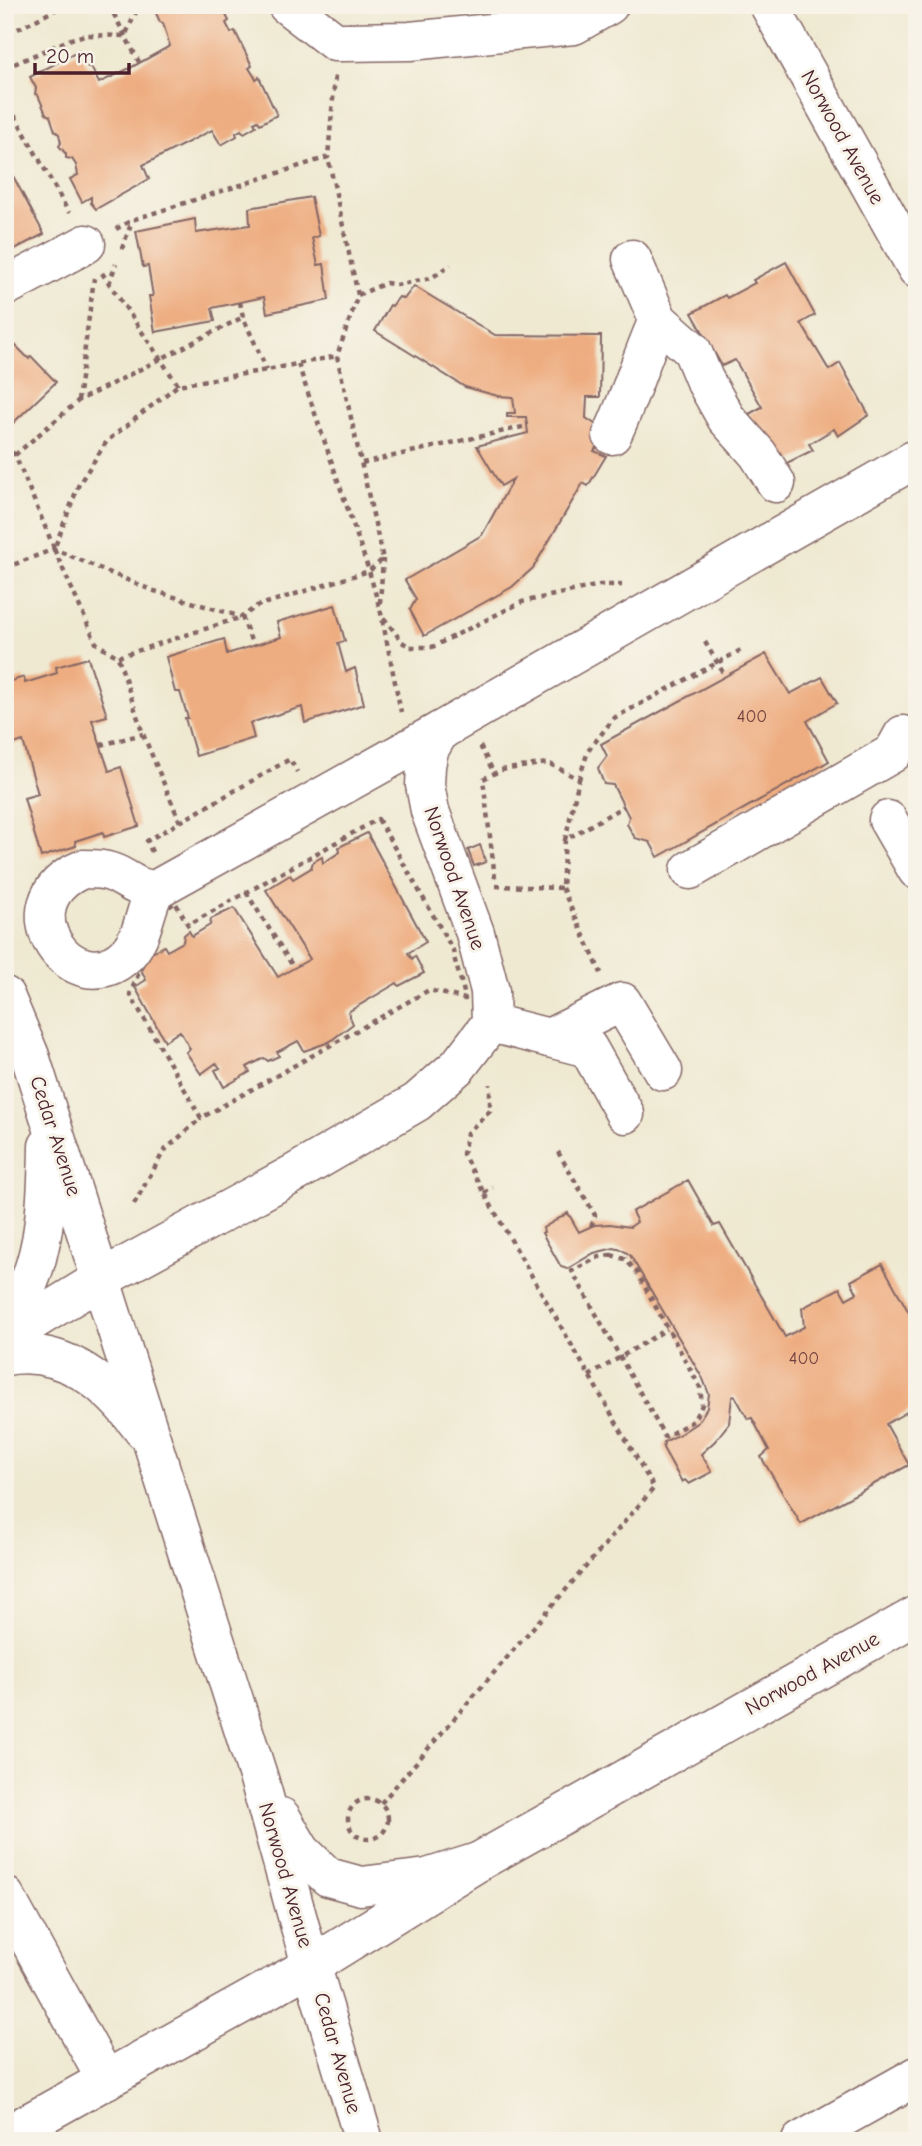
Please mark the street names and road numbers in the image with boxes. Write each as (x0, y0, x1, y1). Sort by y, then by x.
street label: Norwood Avenue (796, 66, 890, 208)
street label: Norwood Avenue (419, 803, 491, 953)
street label: Cedar Avenue (25, 1073, 87, 1199)
street label: Norwood Avenue (741, 1626, 883, 1720)
street label: Norwood Avenue (254, 1800, 318, 1950)
street label: Cedar Avenue (309, 1990, 367, 2116)

